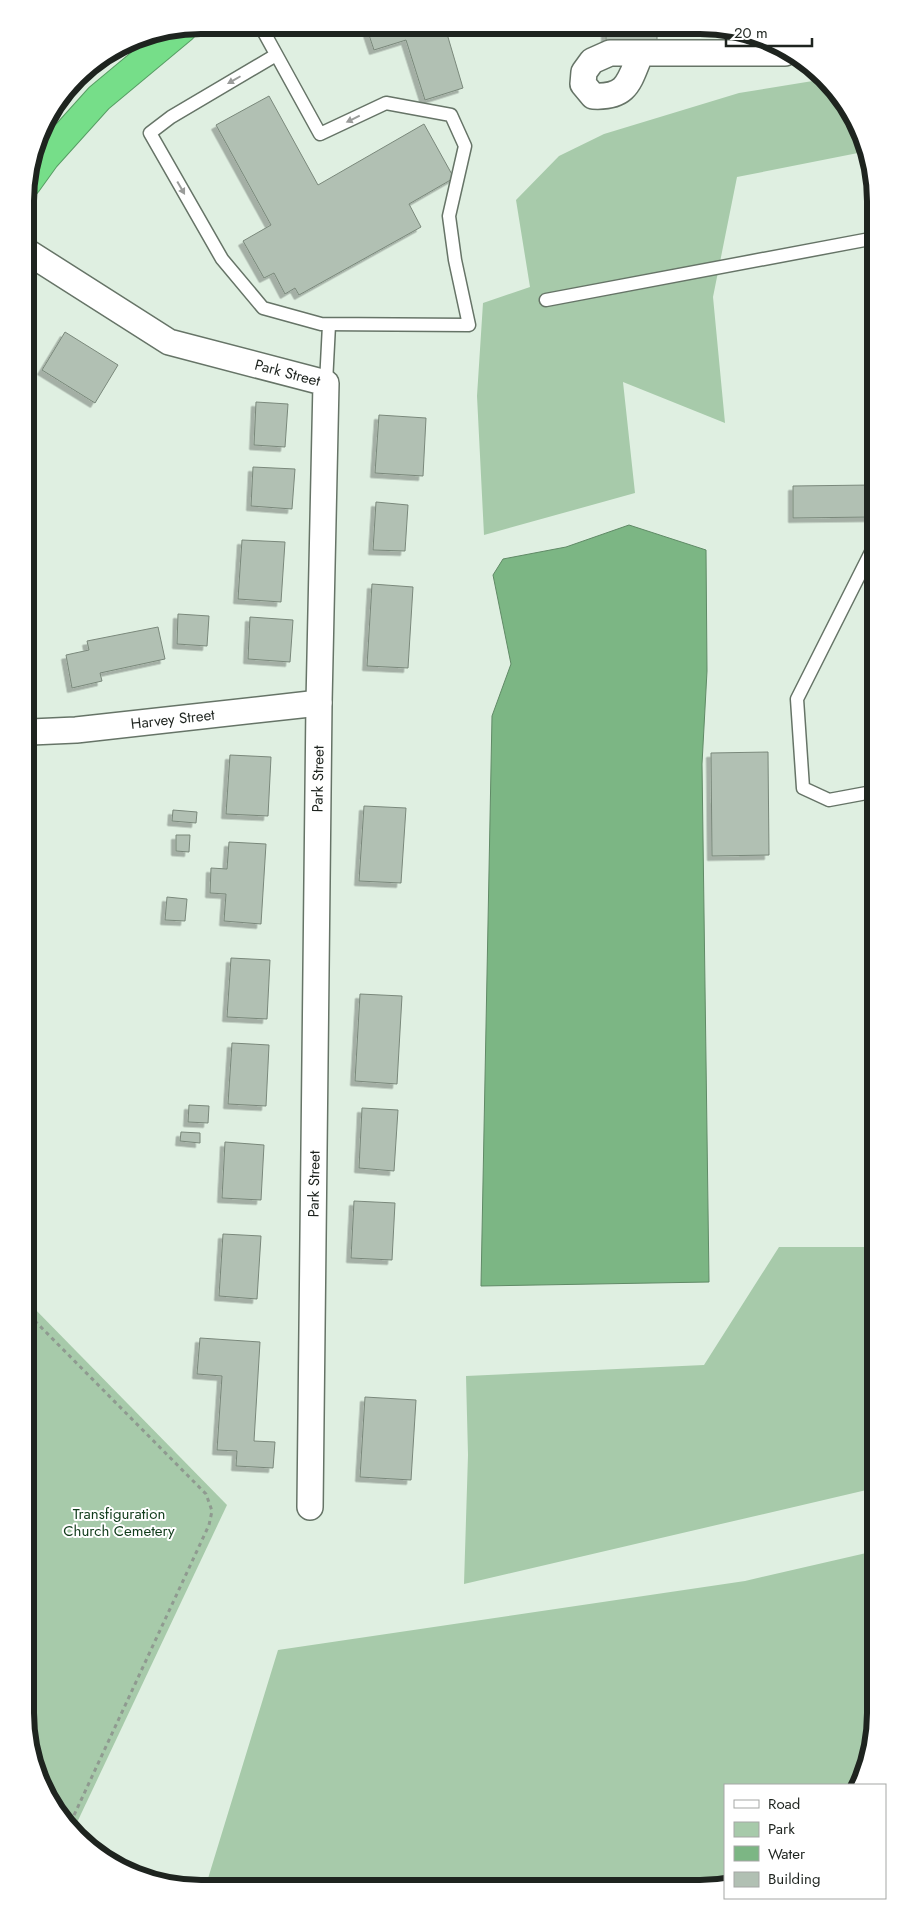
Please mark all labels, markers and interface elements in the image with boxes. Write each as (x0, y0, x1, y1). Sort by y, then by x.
scale bar (726, 15, 812, 47)
text: 20 m (734, 22, 768, 44)
one-way arrow (228, 75, 241, 84)
one-way arrow (346, 115, 360, 123)
one-way arrow (177, 181, 186, 195)
street label: Park Street (252, 354, 323, 392)
street label: Harvey Street (130, 704, 216, 735)
street label: Park Street (306, 745, 330, 813)
street label: Park Street (302, 1150, 326, 1218)
park label: Transfiguration Church Cemetery (63, 1503, 175, 1542)
legend (724, 1784, 886, 1899)
text: Road (768, 1793, 800, 1815)
text: Park (768, 1818, 795, 1840)
text: Water (768, 1843, 806, 1865)
text: Building (768, 1868, 820, 1890)

